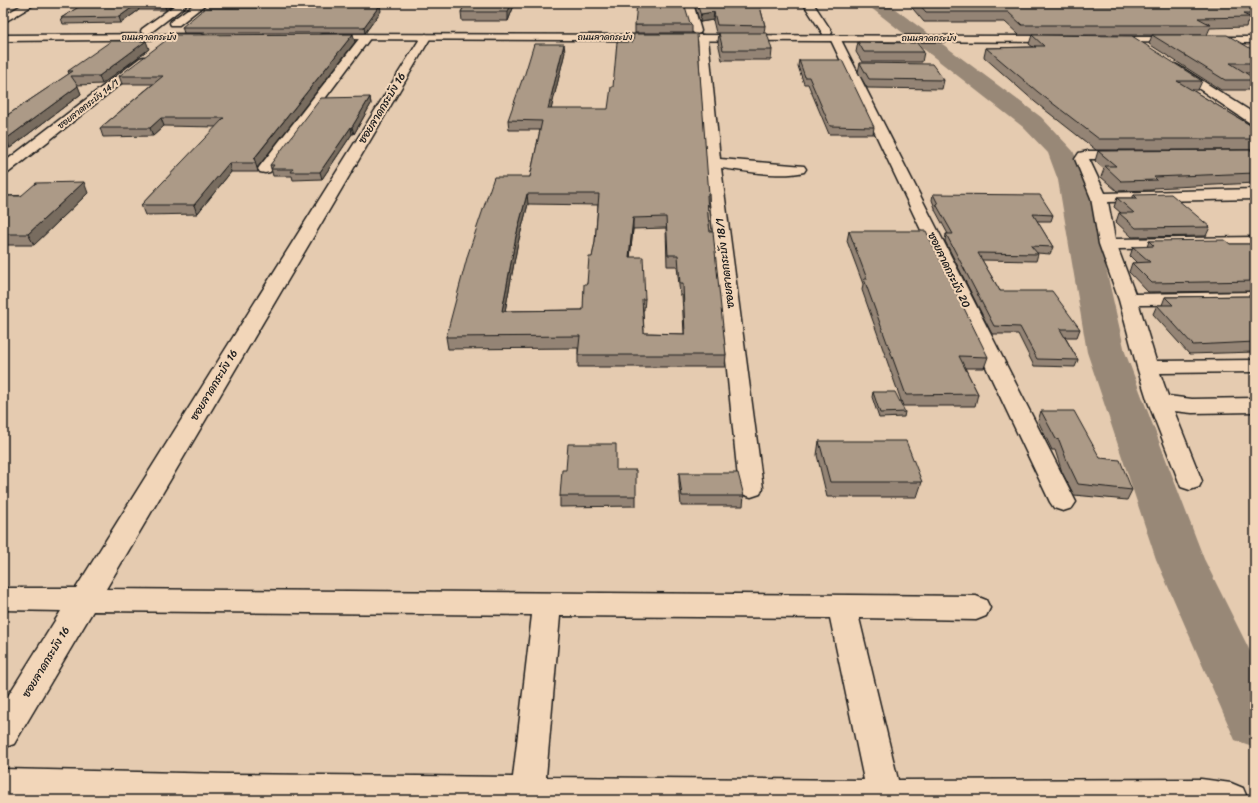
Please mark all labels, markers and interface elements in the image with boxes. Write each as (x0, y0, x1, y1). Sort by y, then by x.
street label: ถนนลาดกระบัง (122, 29, 177, 45)
street label: ถนนลาดกระบัง (578, 29, 633, 45)
street label: ถนนลาดกระบัง (902, 30, 957, 46)
street label: ซอยลาดกระบัง 16 (353, 69, 411, 147)
street label: ซอยลาดกระบัง 14/1 (54, 75, 122, 133)
street label: ซอยลาดกระบัง 18/1 (710, 216, 740, 309)
street label: ซอยลาดกระบัง 20 (922, 229, 976, 311)
street label: ซอยลาดกระบัง 16 (185, 346, 243, 424)
street label: ซอยลาดกระบัง 16 (17, 623, 75, 701)

